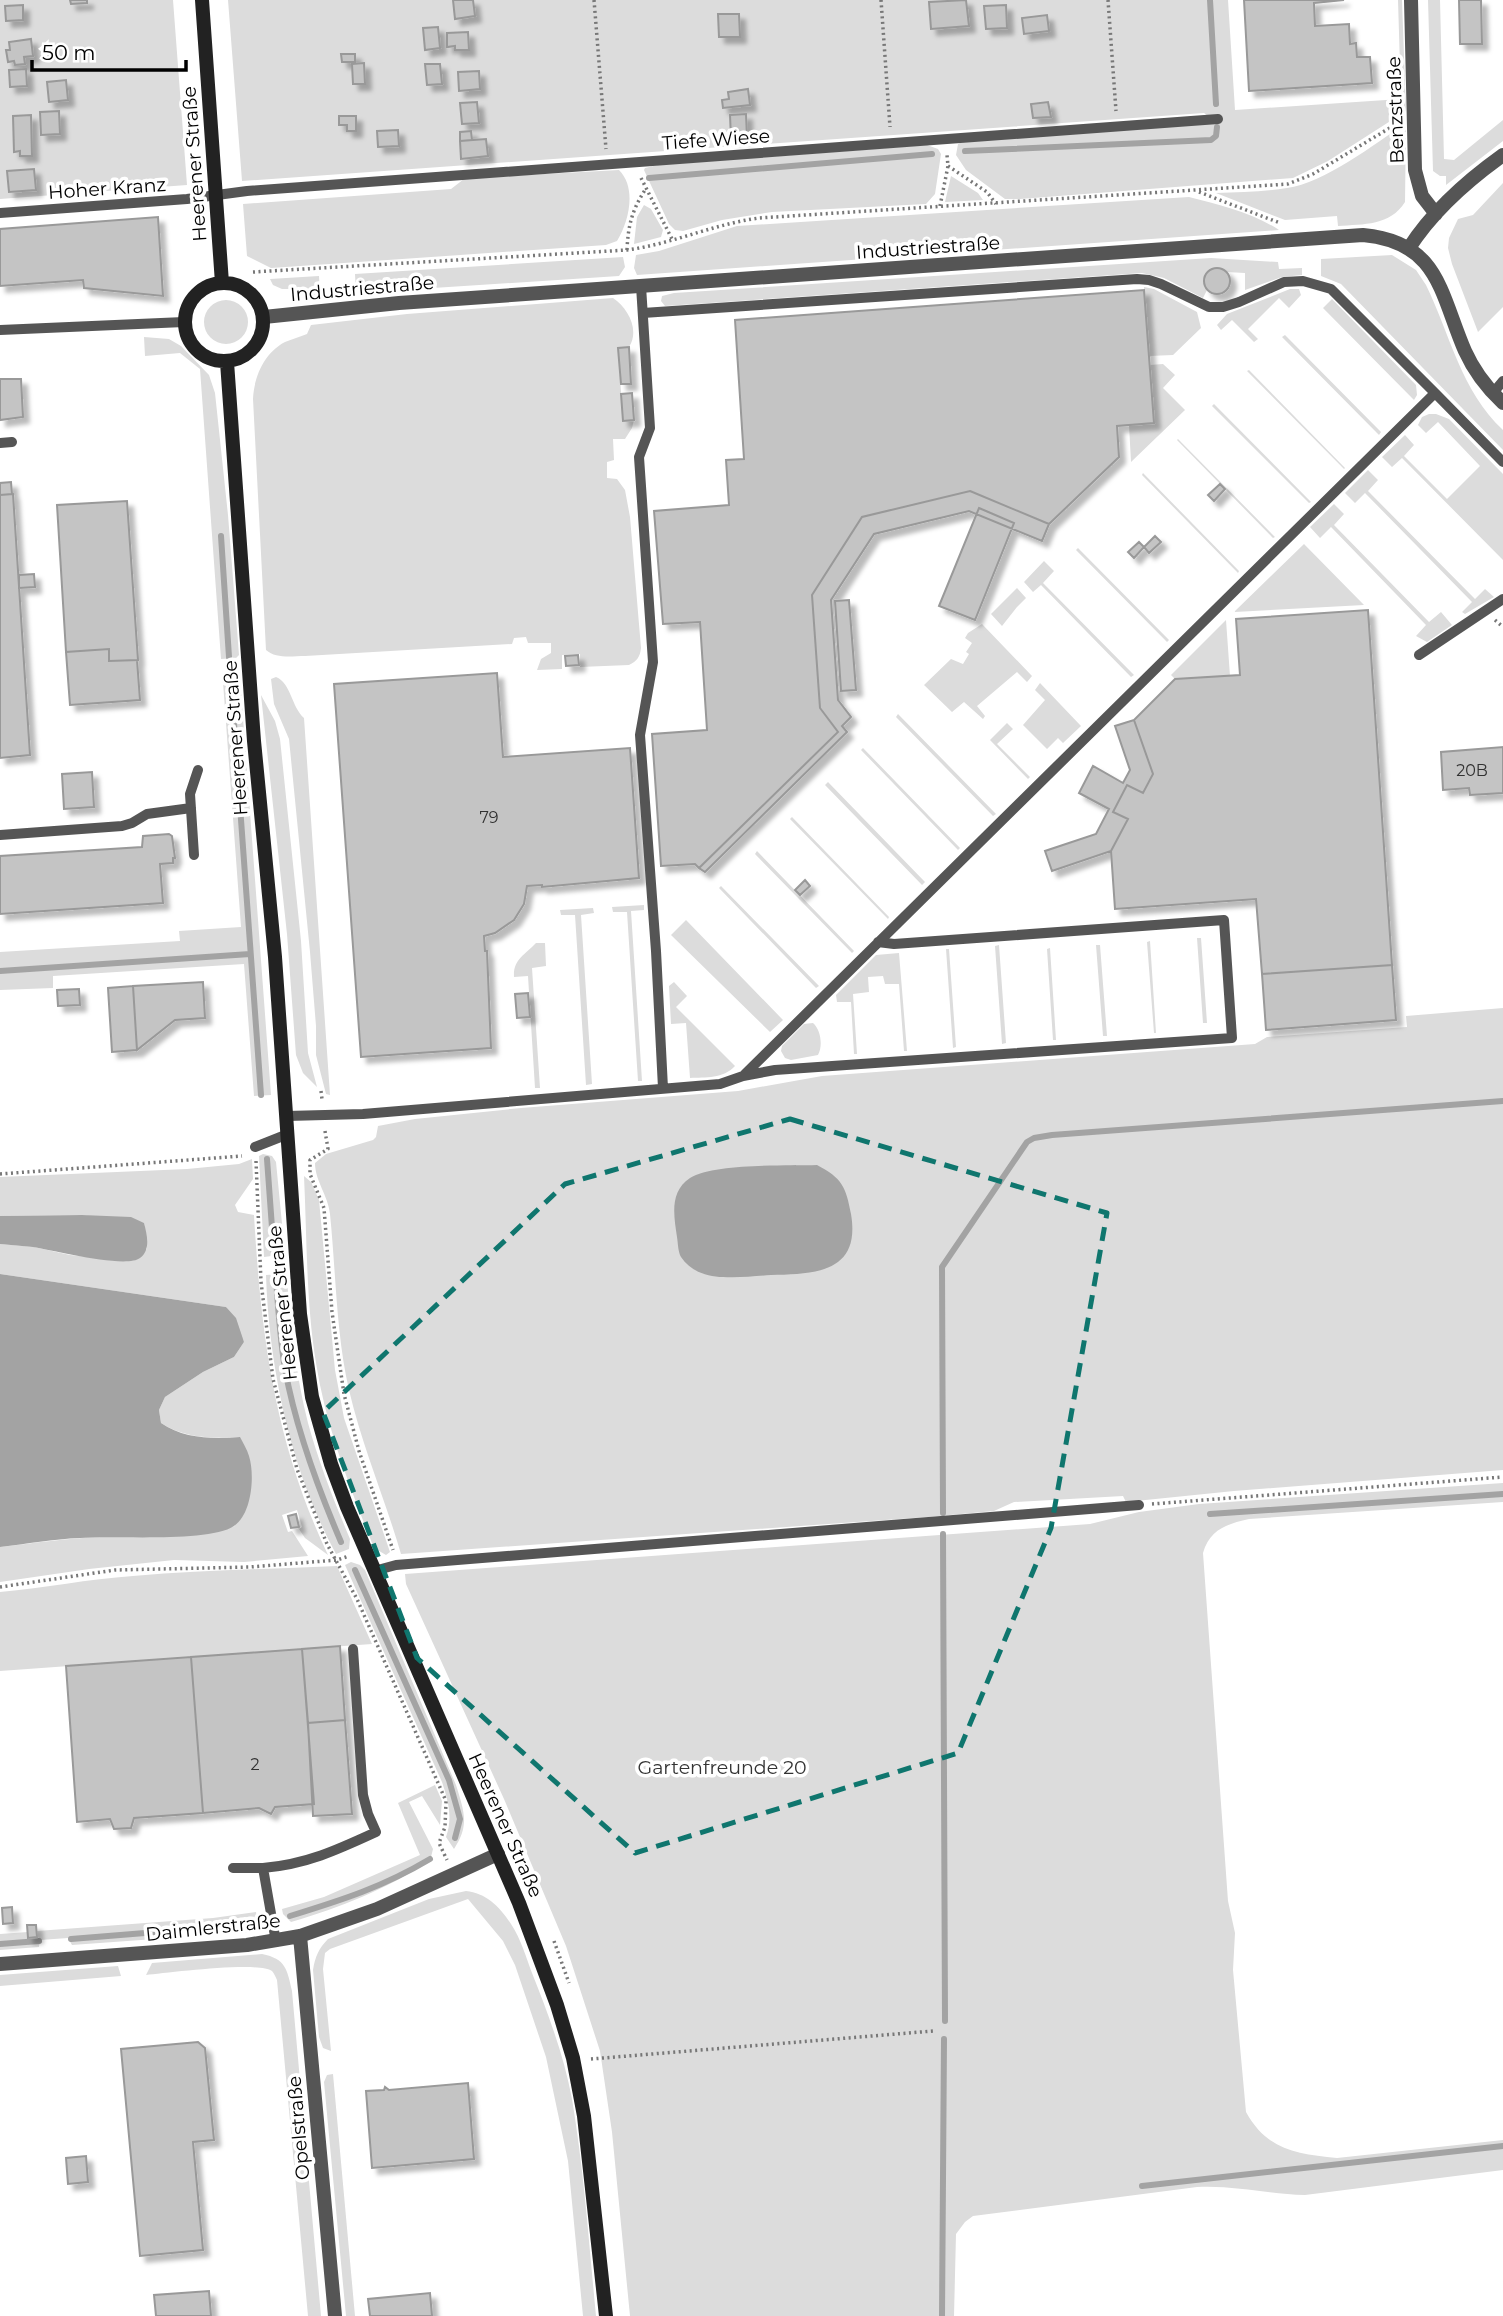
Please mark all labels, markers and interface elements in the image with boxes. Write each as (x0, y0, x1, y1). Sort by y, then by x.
scale bar (32, 28, 186, 72)
text: 50 m (42, 40, 96, 65)
street label: Benzstraße (1382, 56, 1409, 164)
street label: Heerener Straße (178, 85, 211, 242)
street label: Tiefe Wiese (661, 124, 771, 155)
street label: Hoher Kranz (47, 173, 167, 204)
street label: Industriestraße (855, 231, 1001, 264)
street label: Industriestraße (289, 271, 435, 306)
street label: Heerener Straße (219, 659, 252, 816)
house number: 20B (1456, 761, 1488, 780)
house number: 79 (479, 808, 499, 827)
street label: Heerener Straße (263, 1224, 302, 1382)
street label: Heerener Straße (463, 1749, 548, 1901)
house number: 2 (250, 1755, 260, 1774)
park label: Gartenfreunde 20 (637, 1756, 807, 1779)
street label: Daimlerstraße (144, 1909, 282, 1946)
street label: Opelstraße (282, 2075, 315, 2181)

